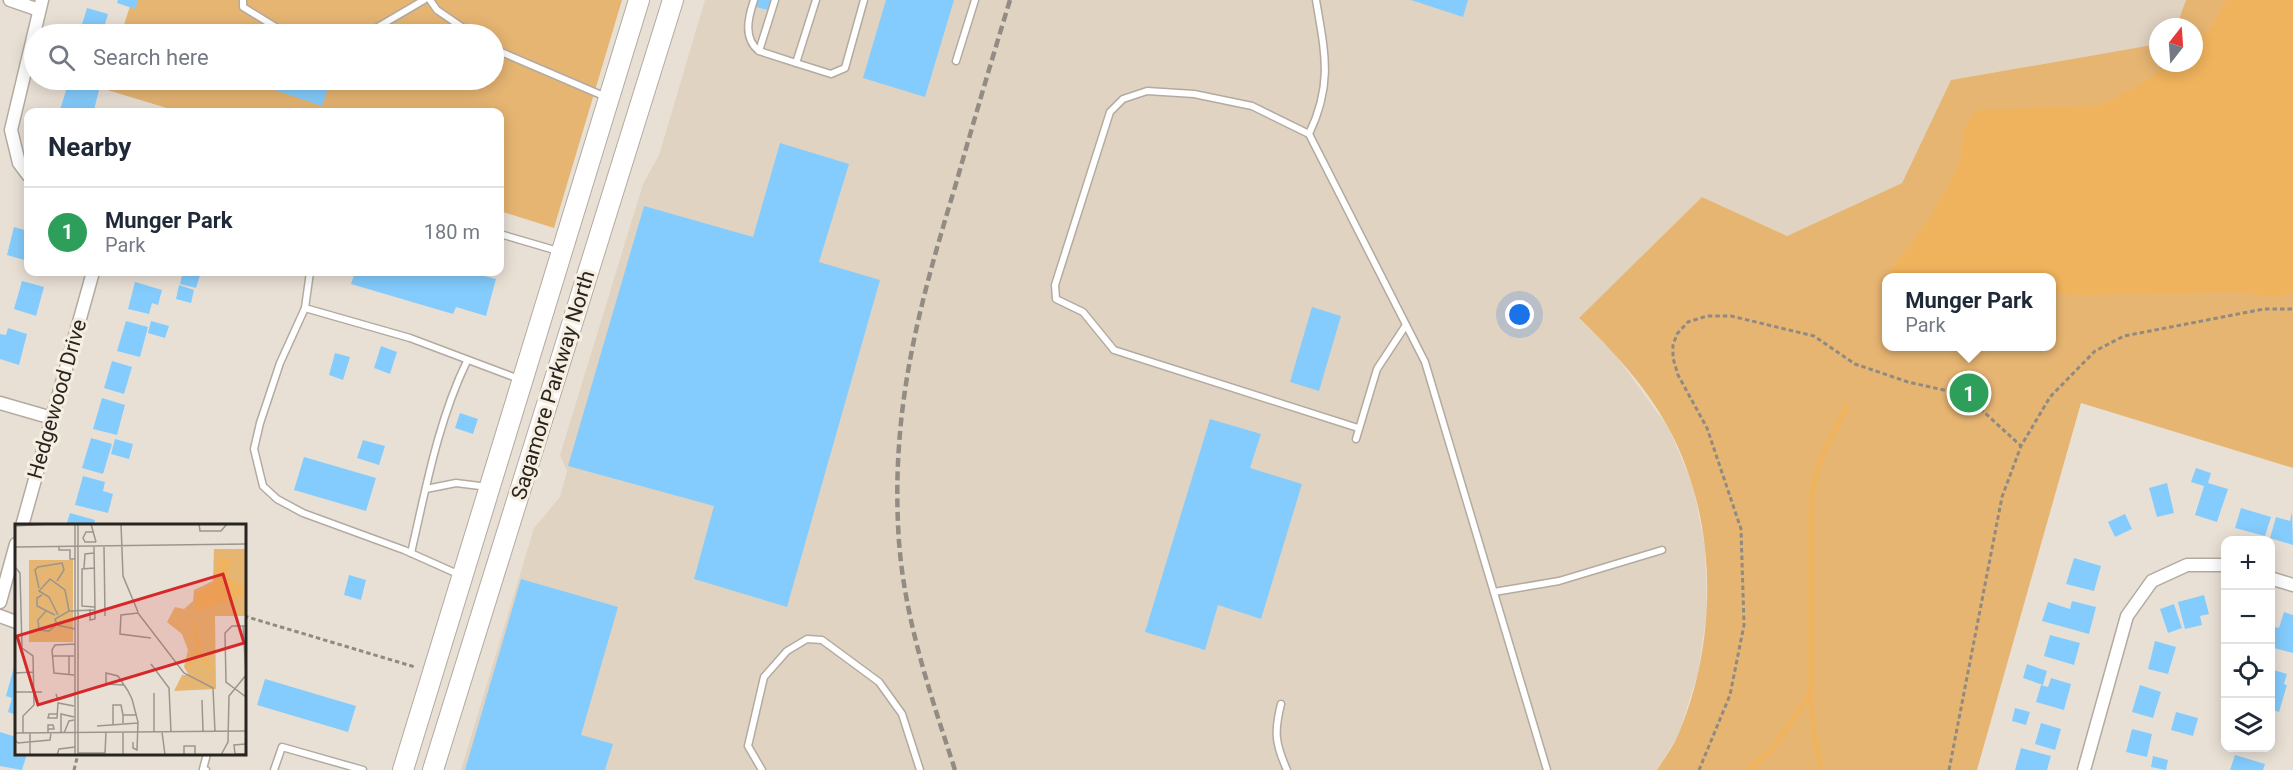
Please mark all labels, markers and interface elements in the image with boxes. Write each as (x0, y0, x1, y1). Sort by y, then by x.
north arrow (2149, 18, 2203, 72)
search box (24, 24, 504, 90)
icon: search (45, 41, 78, 74)
text: Search here (93, 45, 209, 70)
text: Nearby (48, 132, 131, 162)
text: Munger Park (105, 208, 233, 233)
text: 1 (62, 220, 73, 244)
text: 180 m (424, 220, 480, 244)
text: Park (105, 233, 145, 257)
street label: Sagamore Parkway North (507, 268, 599, 502)
popup (1882, 273, 2056, 351)
text: Munger Park (1905, 288, 2033, 313)
your location (1505, 300, 1534, 329)
text: Park (1905, 313, 1946, 337)
street label: Hedgewood Drive (23, 316, 91, 482)
pin: 1 (1950, 370, 1988, 416)
inset map (15, 524, 246, 755)
map controls (2221, 536, 2275, 752)
button: + (2221, 536, 2275, 590)
button: − (2221, 590, 2275, 644)
button: locate (2221, 644, 2275, 698)
button: layers (2221, 698, 2275, 752)

